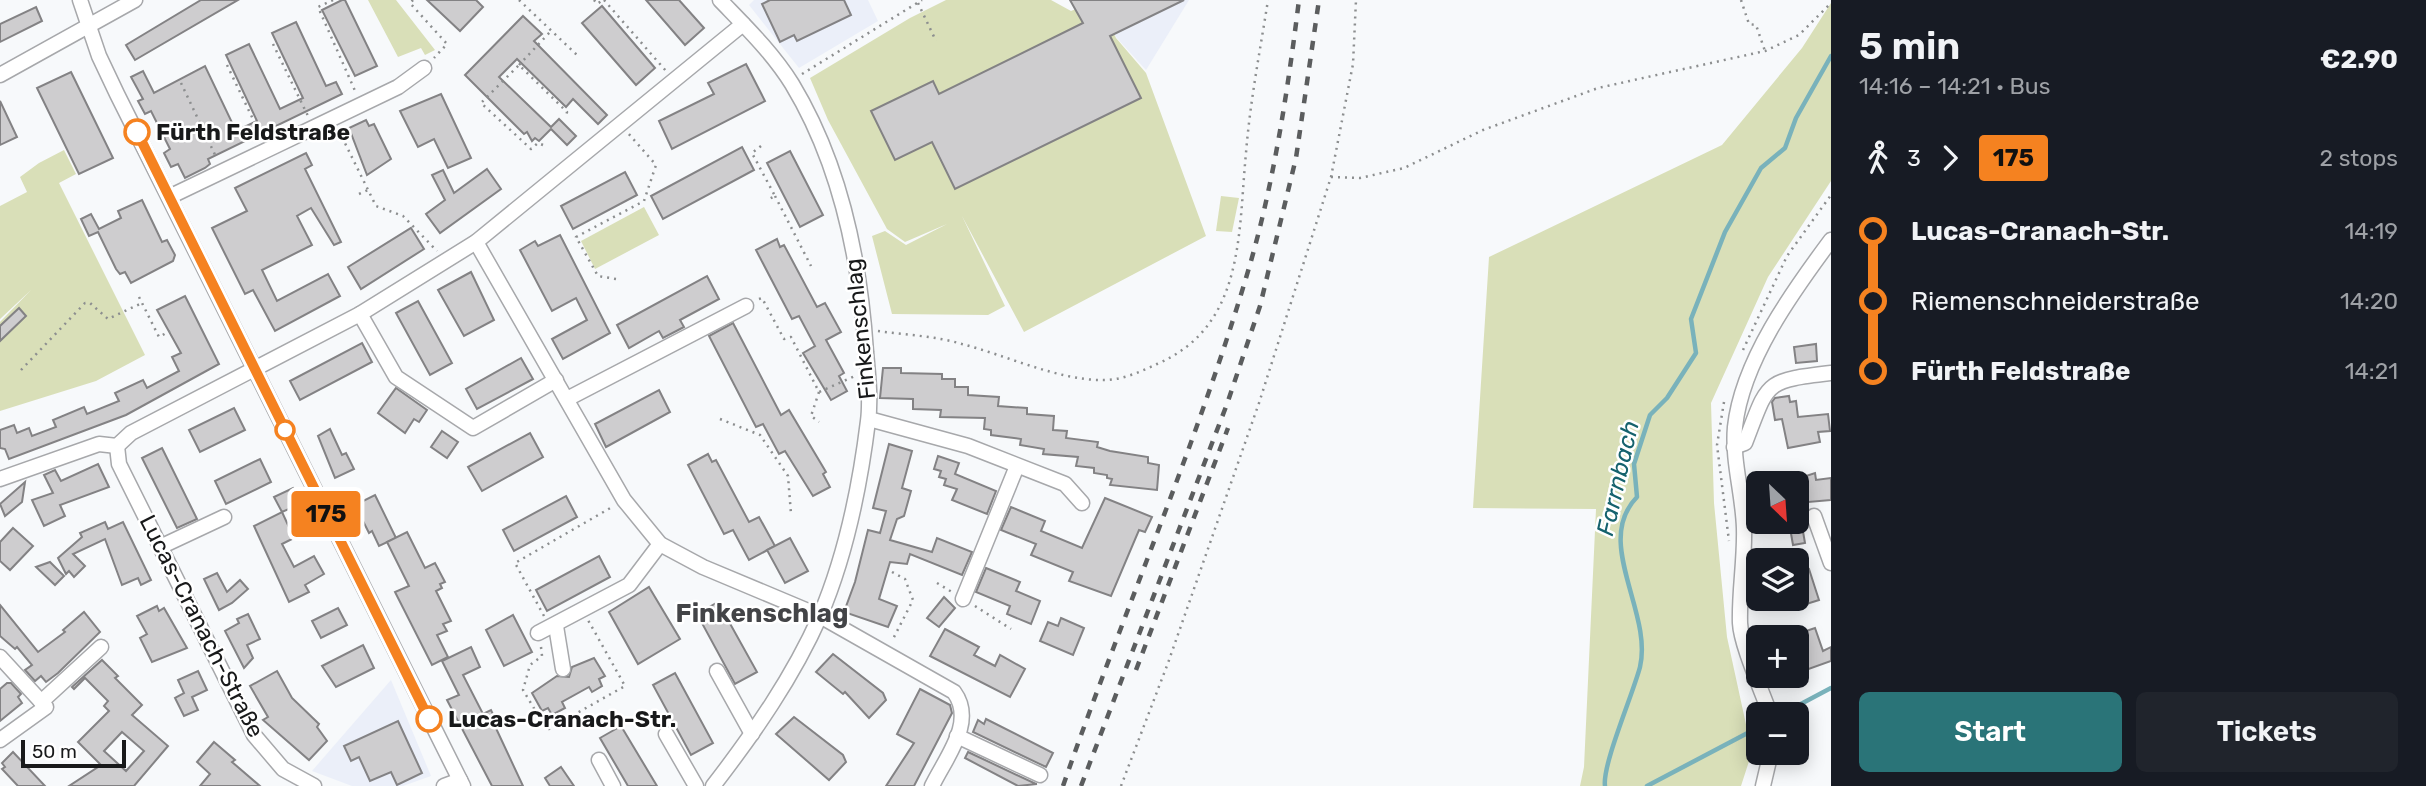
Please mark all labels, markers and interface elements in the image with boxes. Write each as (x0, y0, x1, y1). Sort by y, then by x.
text: 5 min (1859, 23, 1960, 69)
text: €2.90 (2320, 44, 2398, 75)
text: 14:16 – 14:21 · Bus (1859, 72, 2050, 100)
place label: Fürth Feldstraße (156, 118, 350, 146)
marker: Fürth Feldstraße (124, 119, 150, 145)
icon: walk (1859, 139, 1897, 177)
icon: forward (1931, 139, 1969, 177)
text: 3 (1907, 144, 1921, 172)
text: 175 (1993, 144, 2034, 172)
text: 2 stops (2320, 144, 2398, 172)
text: Lucas-Cranach-Str. (1911, 216, 2169, 247)
text: 14:19 (2345, 217, 2398, 245)
street label: Finkenschlag (839, 257, 881, 401)
text: Riemenschneiderstraße (1911, 286, 2200, 317)
text: 14:20 (2340, 287, 2398, 315)
text: Fürth Feldstraße (1911, 356, 2131, 387)
text: 14:21 (2345, 357, 2398, 385)
water label: Farrnbach (1591, 418, 1645, 538)
unlabelled marker (275, 420, 295, 440)
north arrow (1746, 471, 1810, 534)
map controls (1746, 471, 1809, 765)
line badge: 175 (286, 491, 366, 537)
text: 175 (305, 500, 347, 528)
street label: Lucas-Cranach-Straße (134, 510, 270, 742)
button: layers (1746, 548, 1809, 611)
district label: Finkenschlag (676, 598, 848, 629)
button: + (1746, 625, 1809, 688)
button: Start (1859, 692, 2122, 772)
button: Tickets (2136, 692, 2398, 772)
button: − (1746, 702, 1809, 765)
place label: Lucas-Cranach-Str. (448, 705, 676, 733)
marker: Lucas-Cranach-Str. (416, 706, 442, 732)
scale bar (21, 737, 126, 769)
text: 50 m (32, 740, 77, 763)

